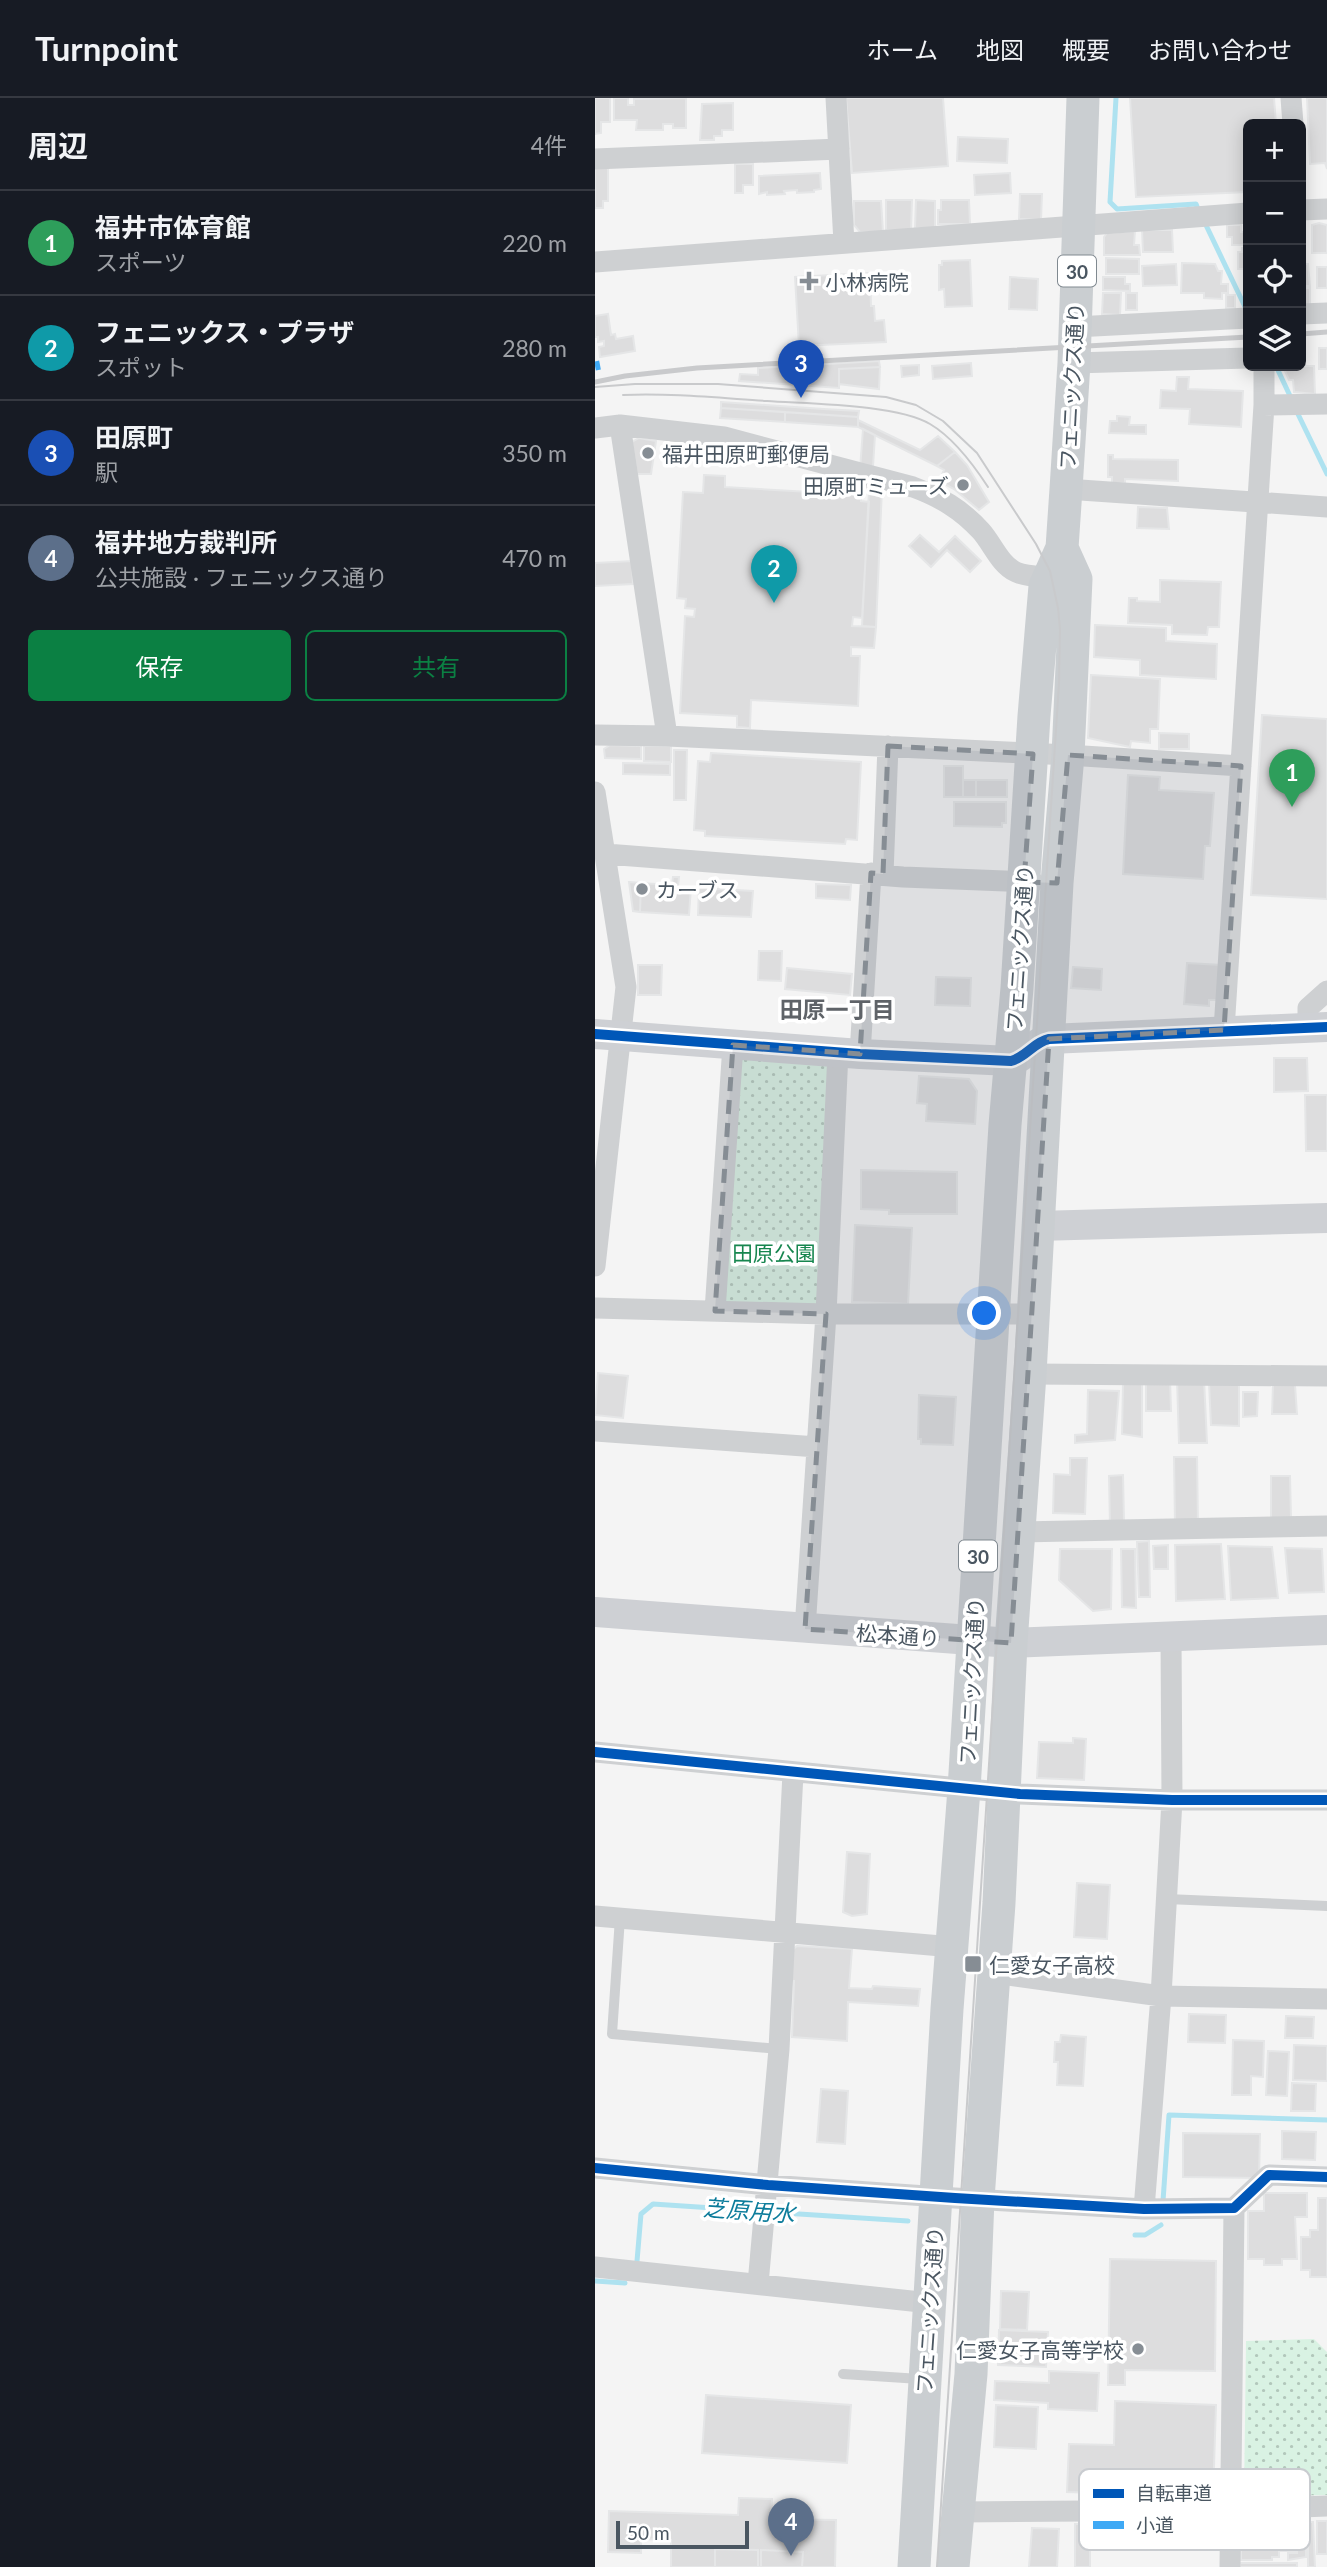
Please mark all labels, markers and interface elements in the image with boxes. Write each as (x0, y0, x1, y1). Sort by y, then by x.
text: Turnpoint (35, 28, 178, 68)
text: ホーム (867, 35, 938, 64)
text: 地図 (976, 35, 1024, 64)
text: 概要 (1062, 35, 1110, 64)
text: お問い合わせ (1148, 35, 1292, 64)
map controls (1243, 119, 1306, 371)
button: + (1243, 119, 1306, 182)
text: 周辺 (28, 127, 88, 163)
text: 4件 (531, 131, 567, 159)
button: − (1243, 182, 1306, 245)
text: 福井市体育館 (95, 211, 251, 243)
text: 1 (44, 229, 58, 257)
text: 220 m (502, 229, 567, 257)
button: locate (1243, 245, 1306, 308)
text: スポーツ (95, 248, 187, 276)
road number: 30 (1058, 256, 1096, 286)
place label: 小林病院 (825, 269, 909, 294)
marker: 小林病院 (799, 271, 819, 291)
street label: フェニックス通り (1054, 302, 1088, 470)
button: layers (1243, 308, 1306, 371)
text: フェニックス・プラザ (95, 316, 354, 348)
text: 2 (44, 334, 58, 362)
text: 280 m (502, 334, 567, 362)
pin: 3 (778, 340, 824, 398)
text: スポット (95, 353, 187, 381)
text: 田原町 (95, 421, 173, 453)
text: 3 (44, 439, 58, 467)
text: 350 m (502, 439, 567, 467)
place label: 福井田原町郵便局 (662, 441, 830, 466)
marker: 福井田原町郵便局 (640, 445, 656, 461)
text: 駅 (95, 458, 118, 486)
place label: 田原町ミューズ (803, 473, 949, 498)
marker: 田原町ミューズ (955, 477, 971, 493)
text: 福井地方裁判所 (95, 526, 277, 558)
text: 4 (44, 544, 58, 572)
text: 470 m (502, 544, 567, 572)
pin: 2 (751, 545, 797, 603)
text: 公共施設 · フェニックス通り (95, 563, 388, 591)
button: 保存 (28, 630, 291, 701)
button: 共有 (305, 630, 567, 701)
pin: 1 (1269, 749, 1315, 807)
street label: フェニックス通り (1001, 864, 1037, 1032)
place label: カーブス (656, 877, 739, 902)
marker: カーブス (634, 881, 650, 897)
district label: 田原一丁目 (780, 995, 895, 1023)
park label: 田原公園 (732, 1240, 816, 1265)
your location (967, 1296, 1001, 1330)
road number: 30 (959, 1540, 997, 1572)
street label: フェニックス通り (954, 1597, 988, 1765)
street label: 松本通り (855, 1620, 941, 1650)
place label: 仁愛女子高校 (989, 1952, 1115, 1977)
marker: 仁愛女子高校 (963, 1954, 983, 1974)
water label: 芝原用水 (702, 2193, 799, 2227)
street label: フェニックス通り (911, 2226, 947, 2394)
place label: 仁愛女子高等学校 (956, 2337, 1124, 2362)
marker: 仁愛女子高等学校 (1130, 2341, 1146, 2357)
legend (1079, 2469, 1310, 2550)
text: 自転車道 (1136, 2481, 1212, 2504)
pin: 4 (768, 2498, 814, 2556)
text: 小道 (1136, 2513, 1174, 2536)
scale bar (616, 2518, 749, 2550)
text: 50 m (627, 2521, 670, 2544)

